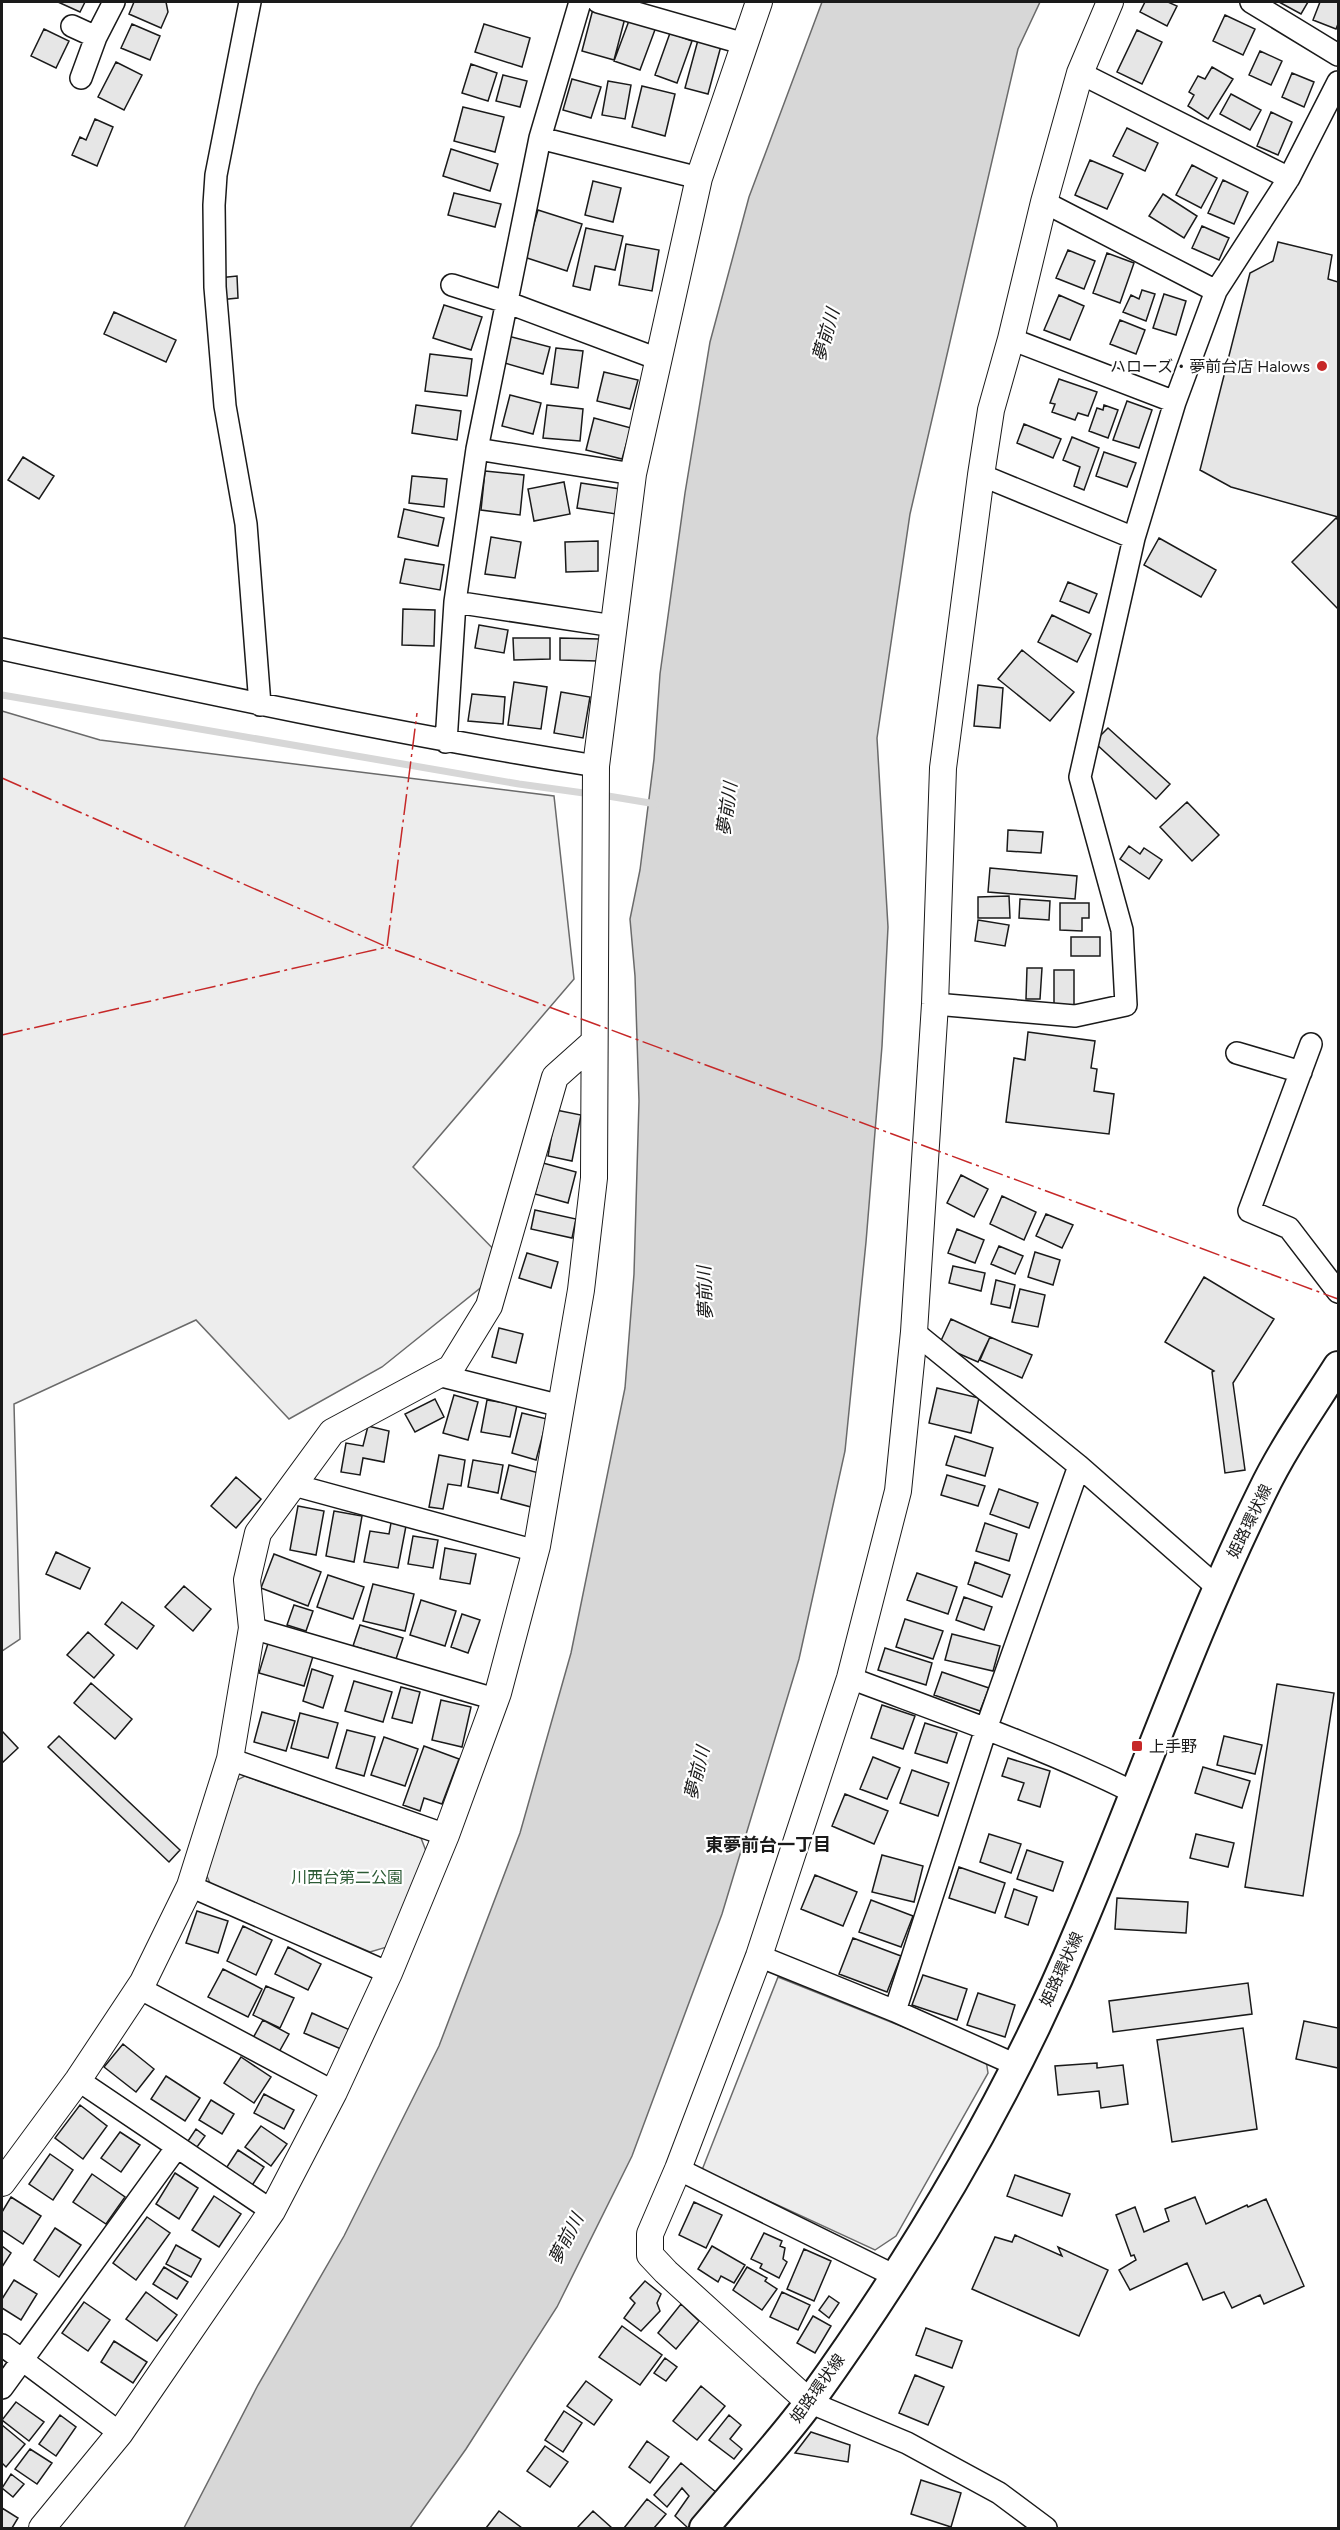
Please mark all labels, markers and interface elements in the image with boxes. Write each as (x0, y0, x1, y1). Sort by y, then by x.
water label: 夢前川 (808, 304, 845, 364)
place label: ハローズ・夢前台店 Halows (1110, 357, 1310, 376)
marker: ハローズ・夢前台店 Halows (1315, 359, 1329, 373)
water label: 夢前川 (712, 779, 742, 837)
water label: 夢前川 (693, 1264, 717, 1320)
street label: 姫路環状線 (1223, 1481, 1276, 1561)
place label: 上手野 (1149, 1737, 1197, 1756)
marker: 上手野 (1130, 1739, 1144, 1753)
water label: 夢前川 (680, 1742, 715, 1802)
district label: 東夢前台一丁目 (705, 1834, 831, 1856)
park label: 川西台第二公園 (291, 1868, 403, 1887)
street label: 姫路環状線 (1036, 1929, 1087, 2009)
water label: 夢前川 (544, 2208, 589, 2268)
street label: 姫路環状線 (786, 2350, 849, 2426)

